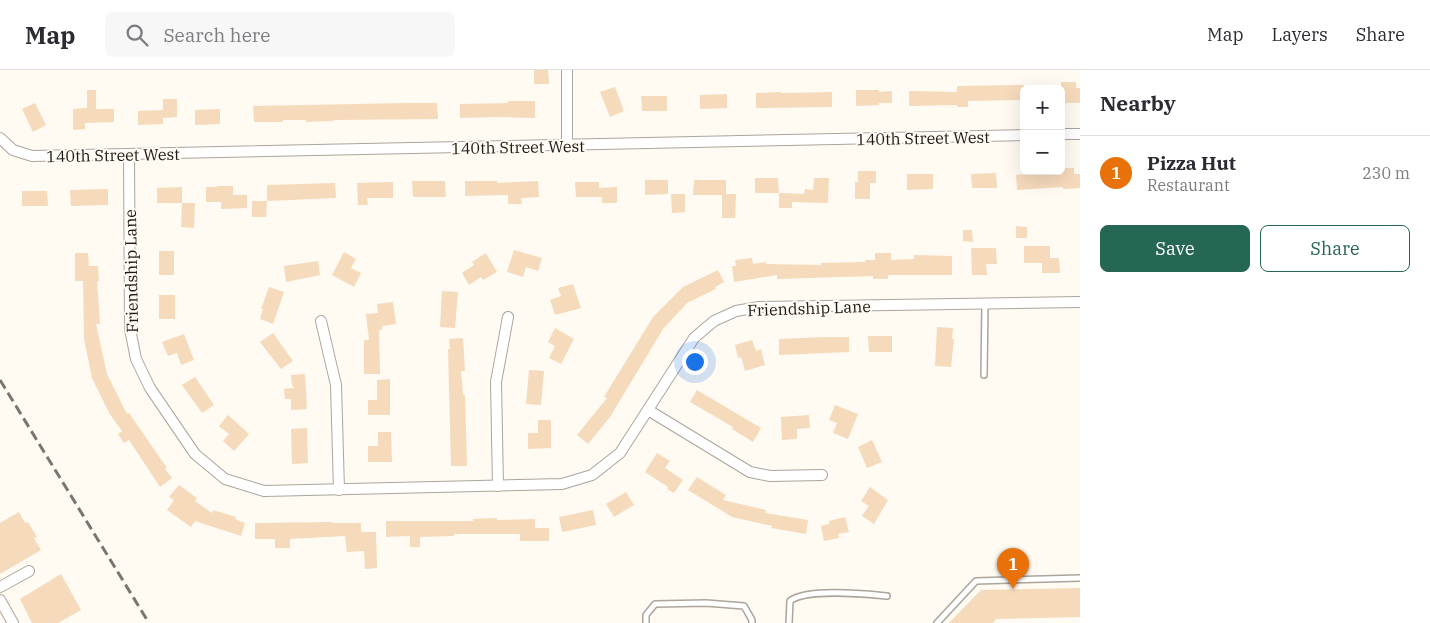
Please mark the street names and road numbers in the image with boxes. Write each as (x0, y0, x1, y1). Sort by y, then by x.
street label: 140th Street West (856, 127, 990, 149)
street label: 140th Street West (451, 136, 585, 158)
street label: 140th Street West (46, 144, 180, 166)
street label: Friendship Lane (120, 209, 142, 333)
street label: Friendship Lane (747, 296, 871, 320)

